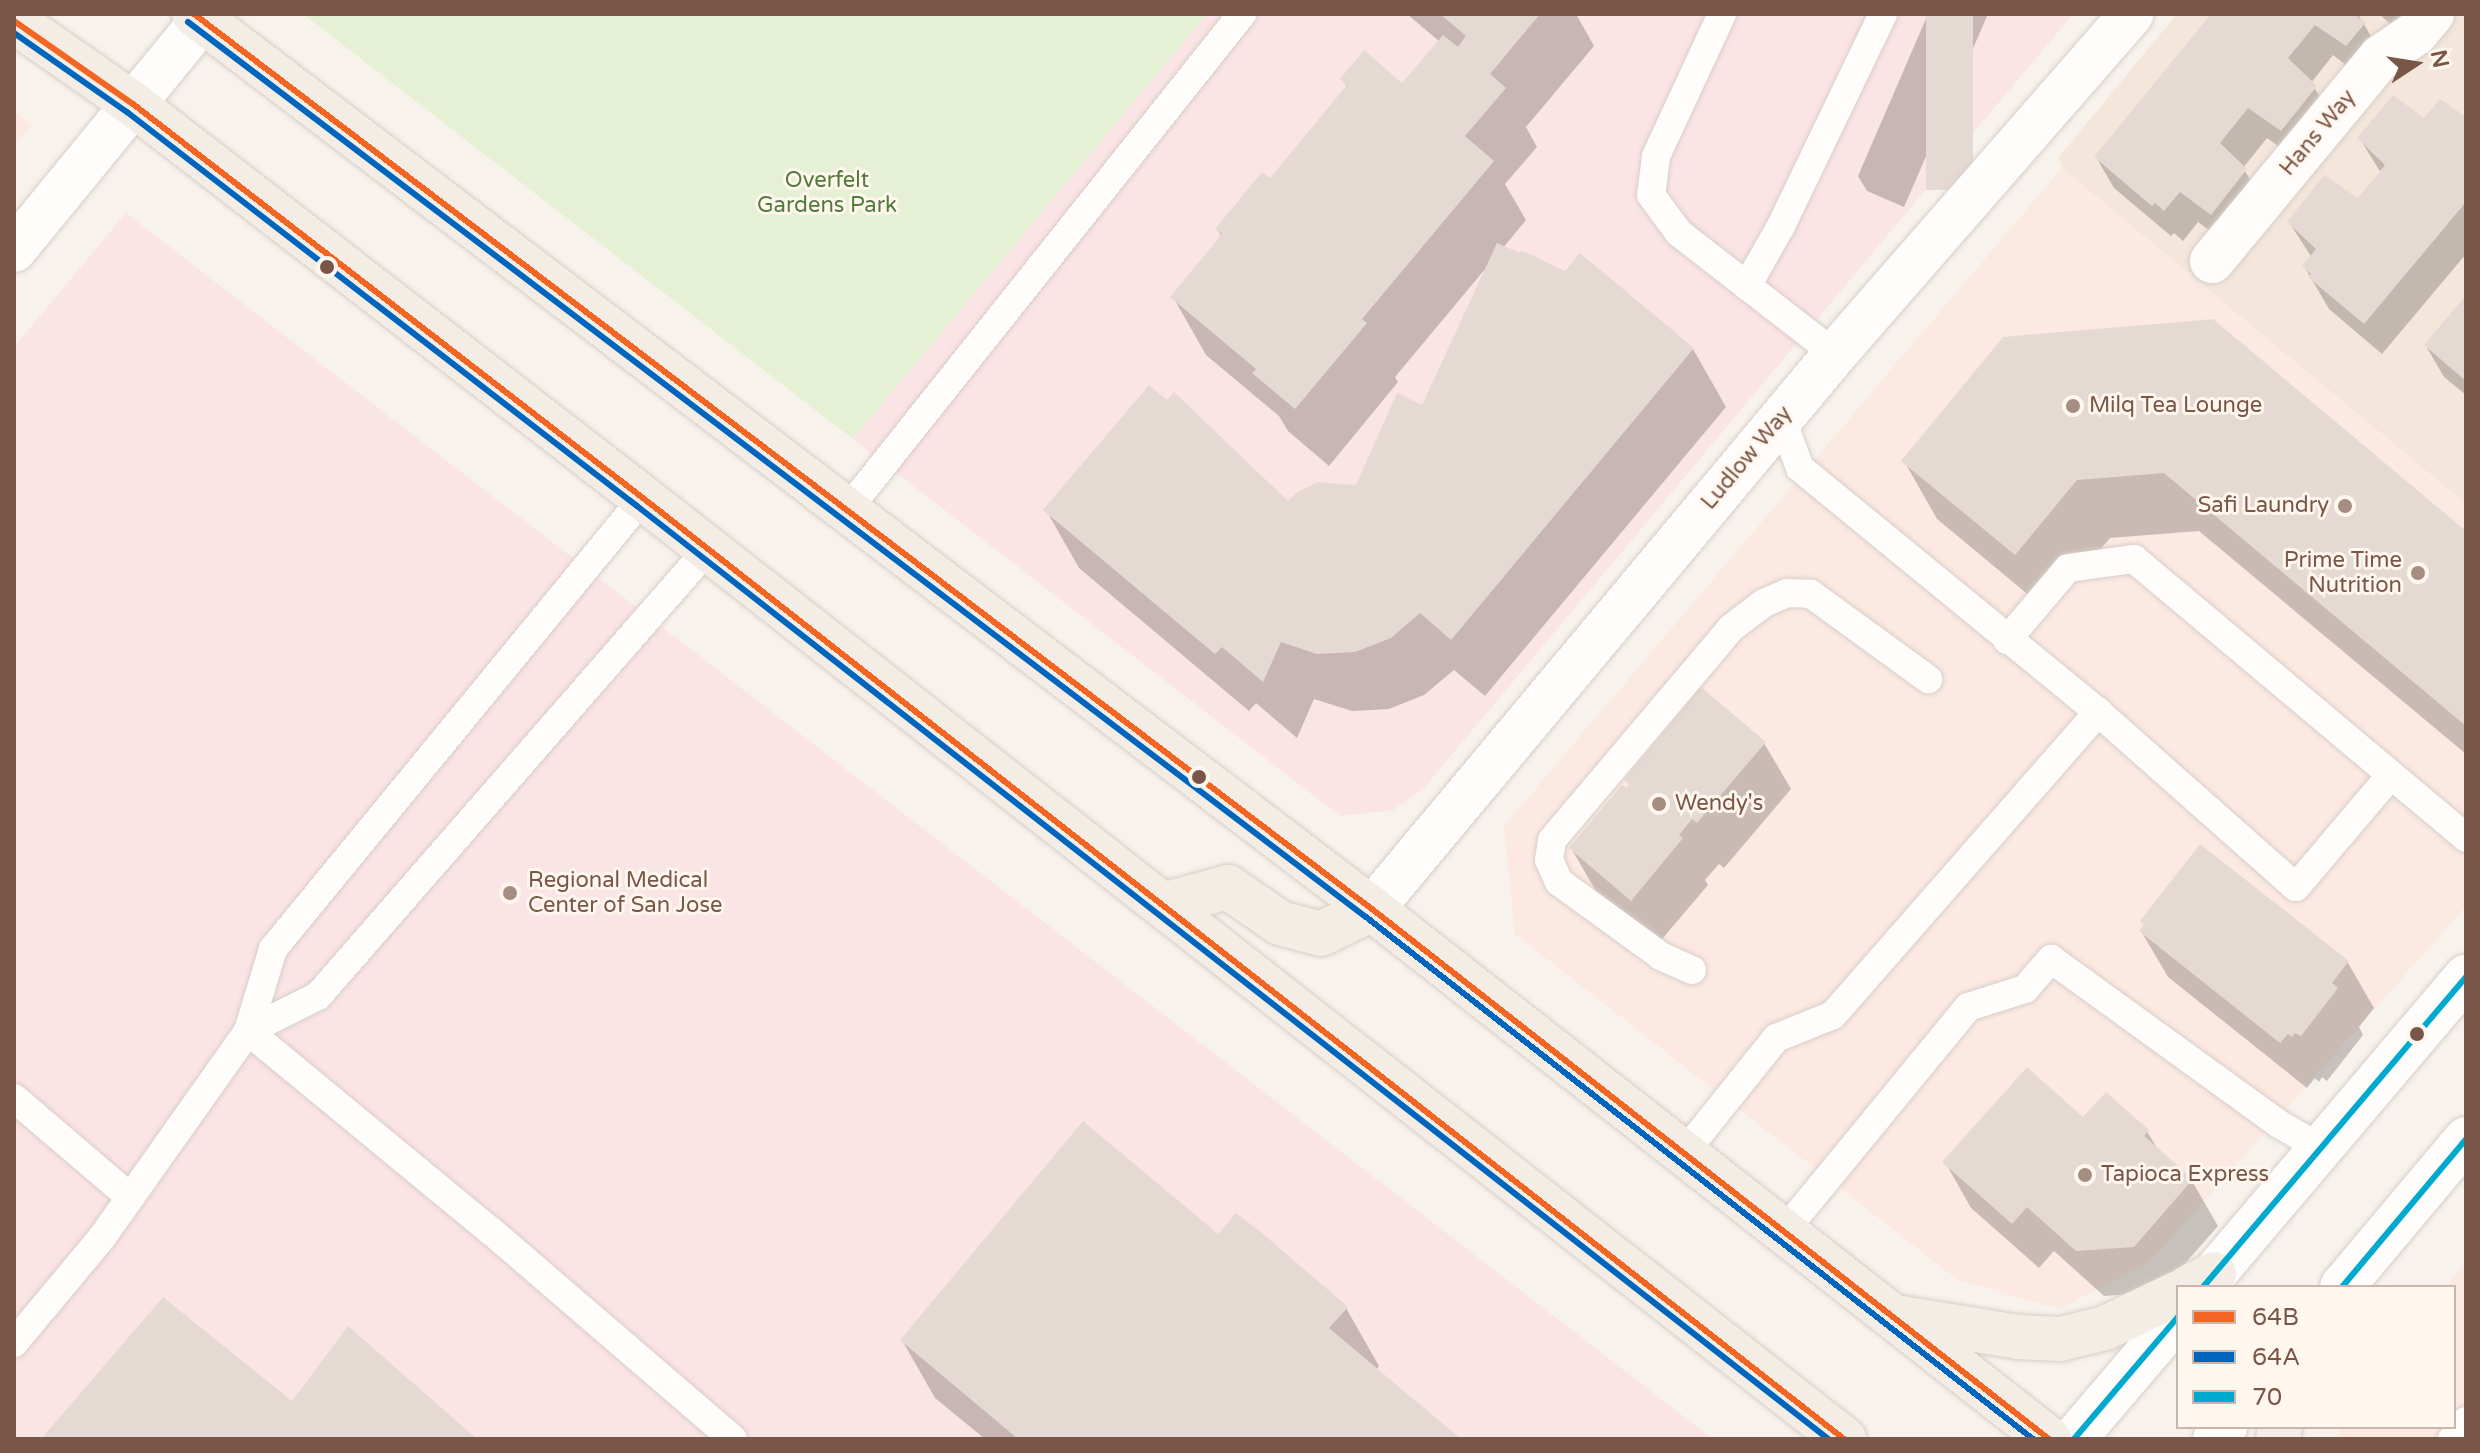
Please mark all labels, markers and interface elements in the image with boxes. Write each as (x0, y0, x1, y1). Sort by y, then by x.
north arrow (2376, 24, 2456, 104)
text: N (2425, 48, 2454, 70)
street label: Hans Way (2274, 85, 2362, 181)
park label: Overfelt Gardens Park (757, 167, 897, 218)
unlabelled marker (319, 259, 335, 275)
place label: Milq Tea Lounge (2089, 393, 2262, 419)
marker: Milq Tea Lounge (2064, 397, 2082, 415)
street label: Ludlow Way (1696, 401, 1798, 515)
place label: Safi Laundry (2198, 493, 2329, 519)
marker: Safi Laundry (2336, 497, 2354, 515)
place label: Prime Time Nutrition (2284, 547, 2402, 598)
marker: Prime Time Nutrition (2409, 564, 2427, 582)
unlabelled marker (1191, 769, 1207, 785)
place label: Wendy's (1675, 791, 1763, 817)
marker: Wendy's (1650, 795, 1668, 813)
place label: Regional Medical Center of San Jose (528, 867, 722, 918)
marker: Regional Medical Center of San Jose (499, 882, 521, 904)
unlabelled marker (2409, 1026, 2425, 1042)
place label: Tapioca Express (2101, 1162, 2269, 1188)
marker: Tapioca Express (2076, 1166, 2094, 1184)
legend (2176, 1285, 2456, 1429)
text: 64B (2252, 1303, 2299, 1332)
text: 64A (2252, 1343, 2300, 1372)
text: 70 (2252, 1383, 2282, 1412)

